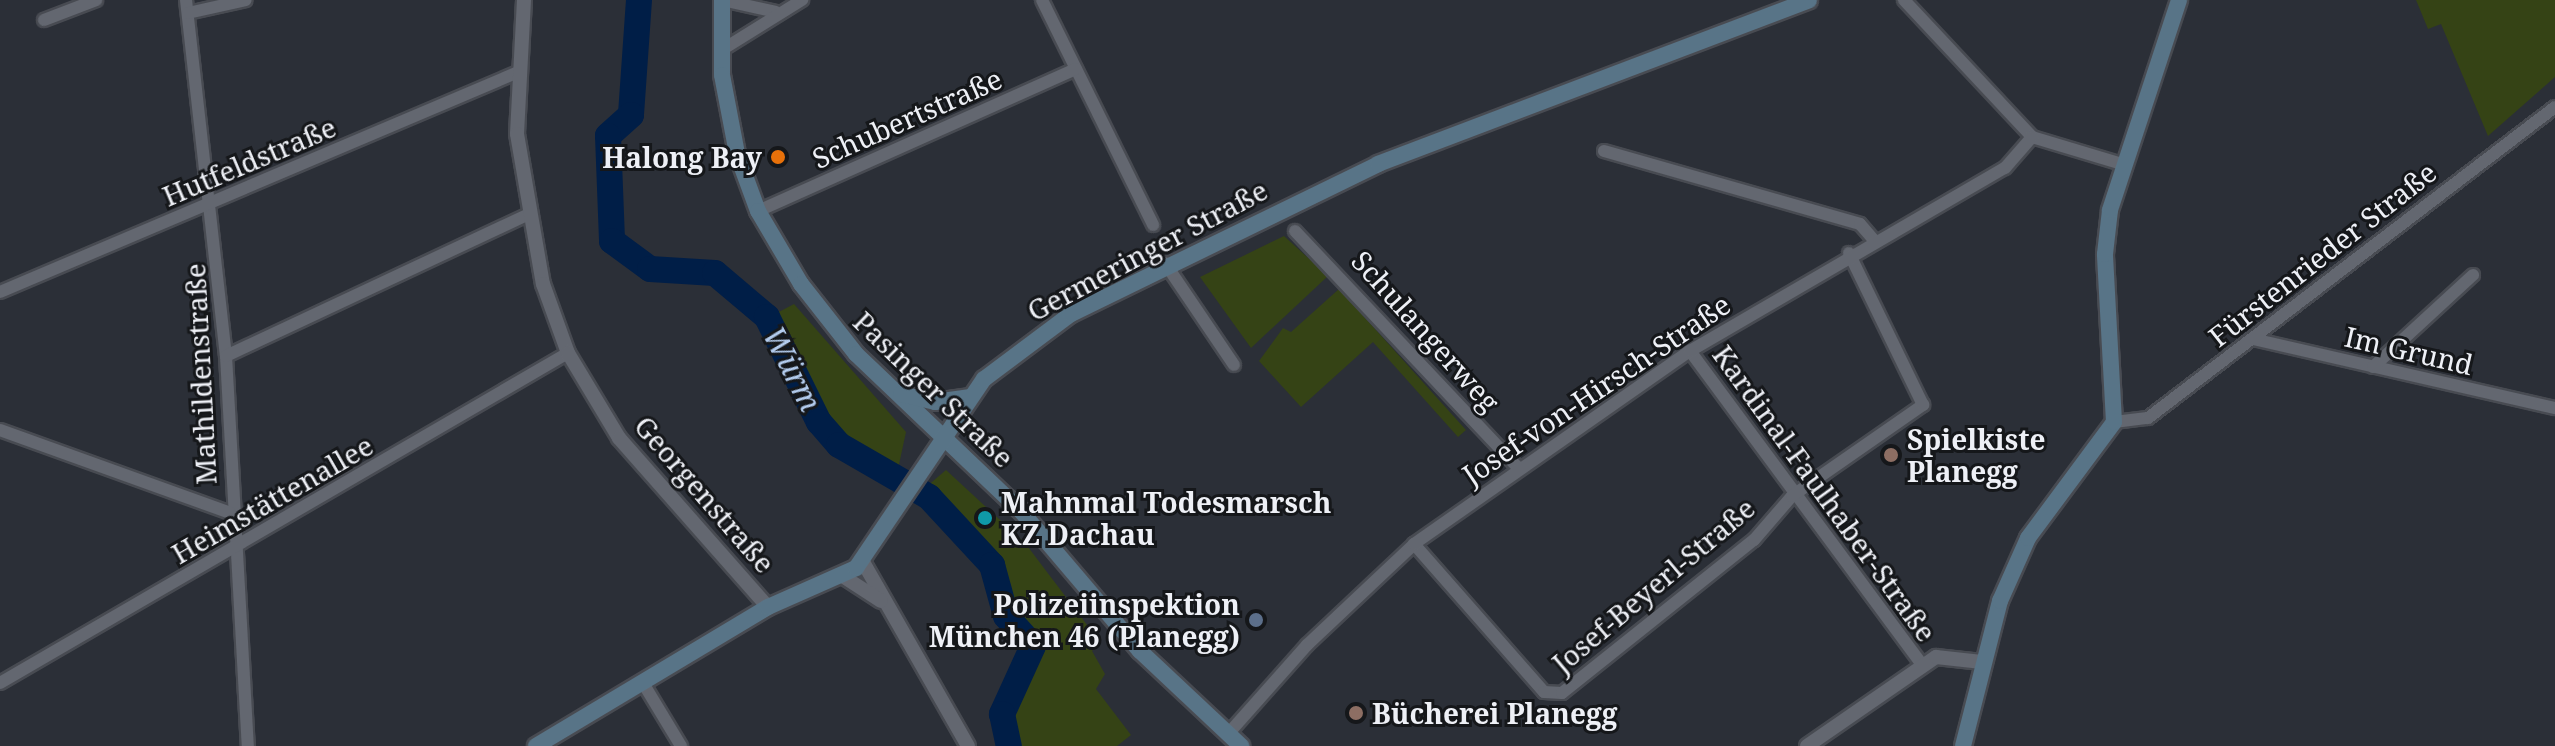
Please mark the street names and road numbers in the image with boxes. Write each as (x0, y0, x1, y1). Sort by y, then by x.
street label: Schubertstraße (807, 61, 1007, 175)
street label: Hutfeldstraße (157, 109, 341, 213)
street label: Fürstenrieder Straße (2202, 155, 2442, 353)
street label: Germeringer Straße (1021, 173, 1273, 327)
street label: Schulangerweg (1345, 244, 1507, 418)
street label: Mathildenstraße (177, 263, 223, 485)
street label: Josef-von-Hirsch-Straße (1456, 287, 1736, 491)
street label: Pasinger Straße (847, 304, 1021, 474)
street label: Im Grund (2342, 319, 2476, 381)
street label: Kardinal-Faulhaber-Straße (1706, 338, 1944, 648)
street label: Georgenstraße (628, 409, 782, 579)
street label: Heimstättenallee (165, 428, 379, 570)
street label: Josef-Beyerl-Straße (1545, 491, 1761, 679)

